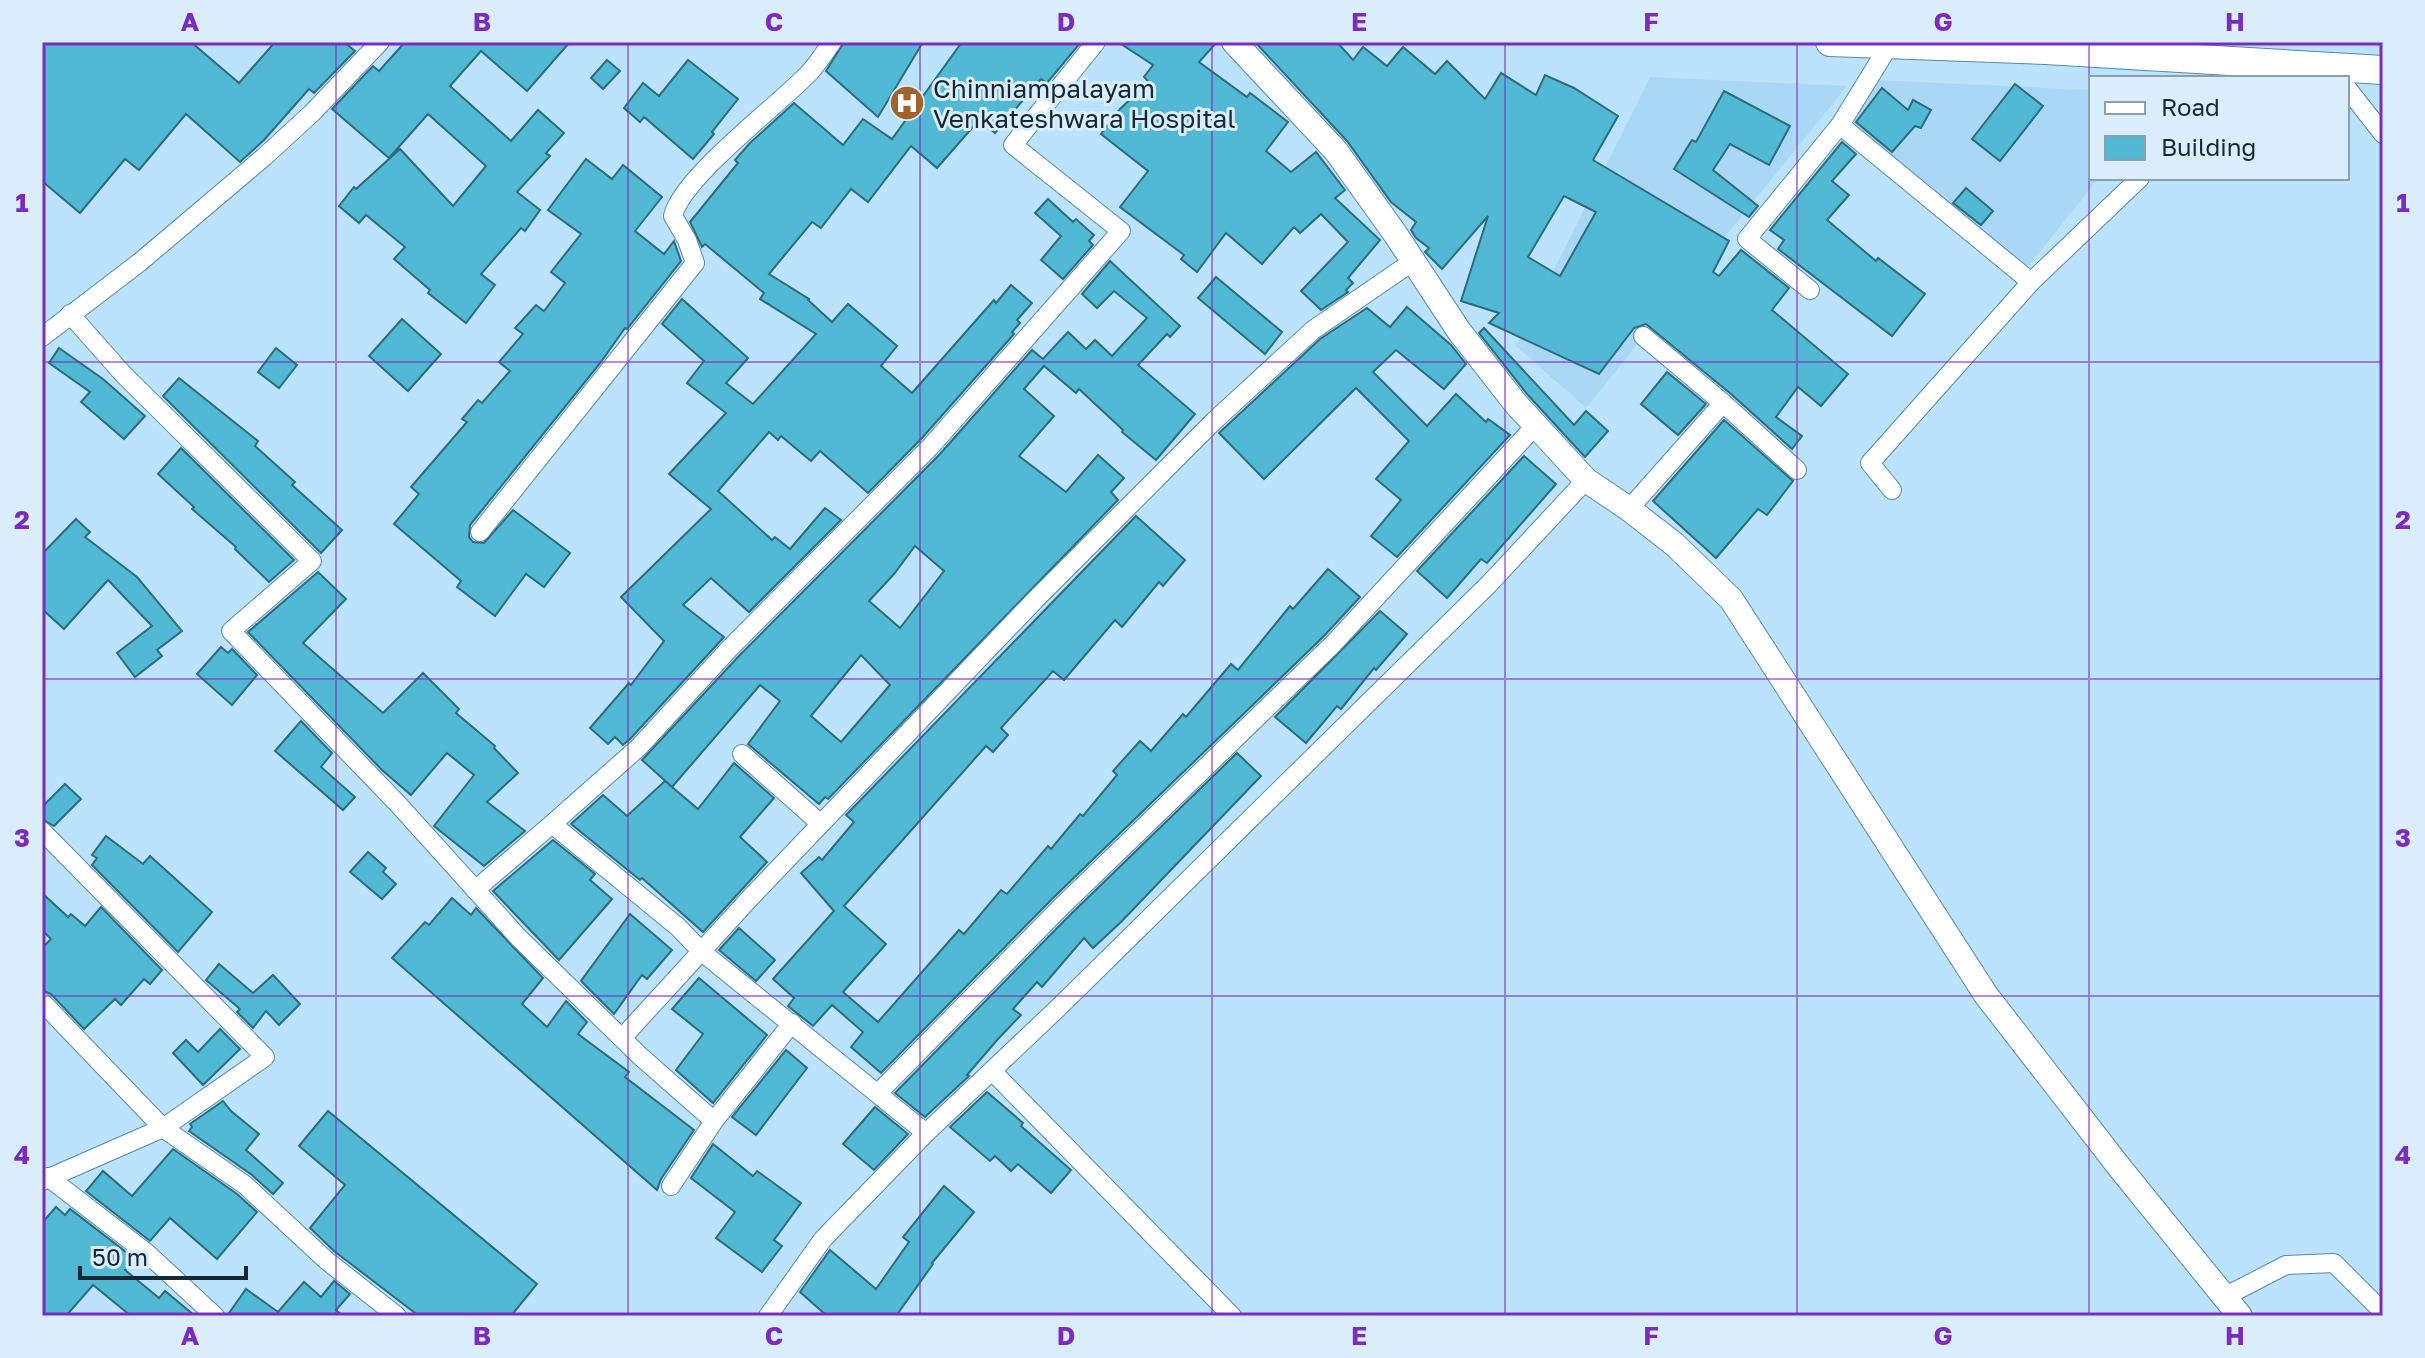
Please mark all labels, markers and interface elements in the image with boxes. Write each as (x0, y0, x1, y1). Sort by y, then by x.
text: A (181, 6, 200, 37)
text: B (473, 6, 491, 37)
text: C (765, 6, 783, 37)
text: D (1057, 6, 1075, 37)
text: E (1351, 6, 1367, 37)
text: F (1643, 6, 1659, 37)
text: G (1933, 6, 1953, 37)
text: H (2225, 6, 2245, 37)
place label: Chinniampalayam Venkateshwara Hospital (933, 73, 1236, 134)
legend (2089, 76, 2349, 180)
hospital icon: Chinniampalayam Venkateshwara Hospital (888, 84, 926, 122)
text: Road (2161, 92, 2220, 121)
text: Building (2161, 132, 2256, 161)
text: 1 (15, 187, 29, 218)
text: 1 (2396, 187, 2410, 218)
text: 2 (14, 504, 30, 535)
text: 2 (2395, 504, 2411, 535)
text: 3 (14, 822, 30, 853)
text: 3 (2395, 822, 2411, 853)
text: 4 (14, 1139, 30, 1170)
text: 4 (2395, 1139, 2411, 1170)
scale bar (80, 1230, 246, 1280)
text: 50 m (92, 1242, 148, 1271)
text: A (181, 1320, 200, 1351)
text: B (473, 1320, 491, 1351)
text: C (765, 1320, 783, 1351)
text: D (1057, 1320, 1075, 1351)
text: E (1351, 1320, 1367, 1351)
text: F (1643, 1320, 1659, 1351)
text: G (1933, 1320, 1953, 1351)
text: H (2225, 1320, 2245, 1351)

